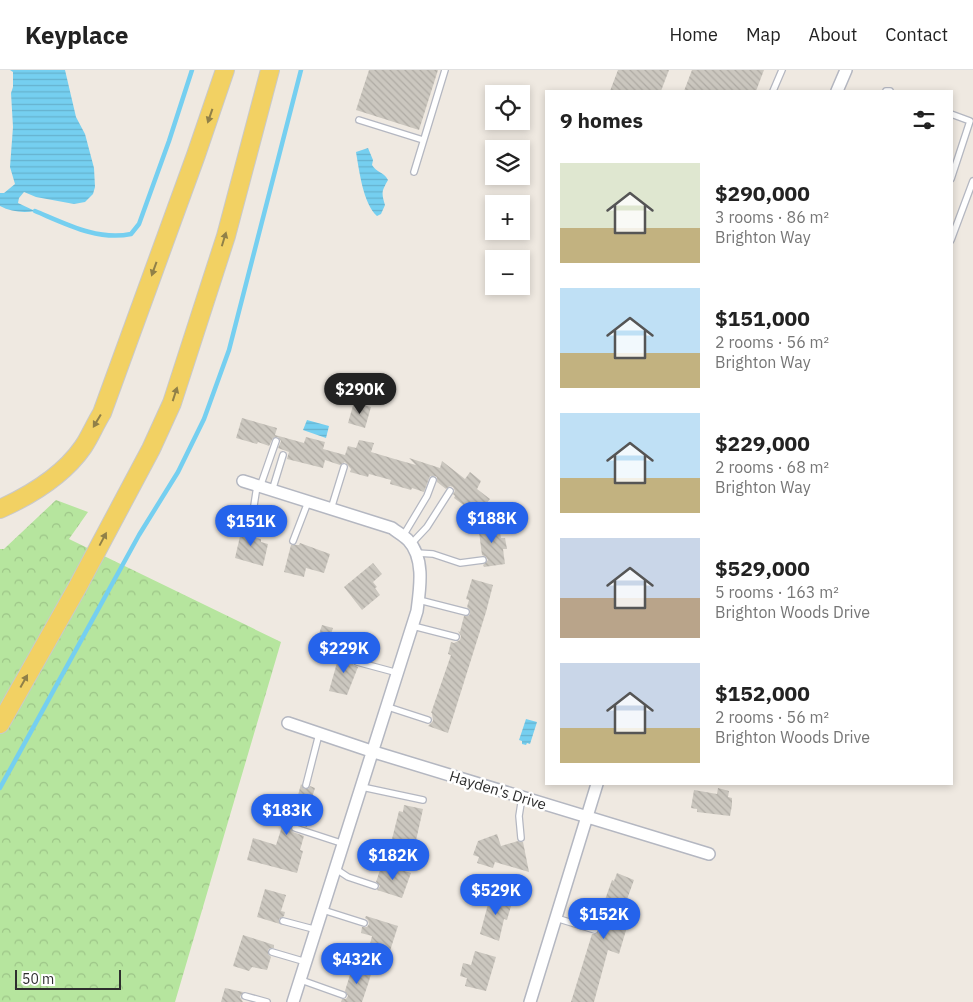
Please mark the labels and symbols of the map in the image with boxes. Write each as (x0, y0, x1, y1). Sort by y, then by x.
one-way arrow (205, 109, 213, 124)
one-way arrow (221, 231, 229, 246)
one-way arrow (150, 262, 158, 277)
pin: $290K (325, 372, 395, 415)
one-way arrow (171, 386, 179, 401)
one-way arrow (93, 414, 102, 427)
pin: $188K (457, 502, 527, 544)
pin: $151K (216, 504, 286, 547)
one-way arrow (99, 532, 107, 547)
pin: $229K (309, 632, 379, 674)
one-way arrow (20, 674, 28, 689)
street label: Hayden's Drive (447, 766, 549, 814)
pin: $183K (252, 794, 322, 836)
pin: $182K (358, 838, 428, 881)
pin: $529K (461, 874, 531, 916)
pin: $152K (569, 898, 639, 940)
pin: $432K (322, 942, 392, 985)
scale bar (15, 967, 121, 990)

